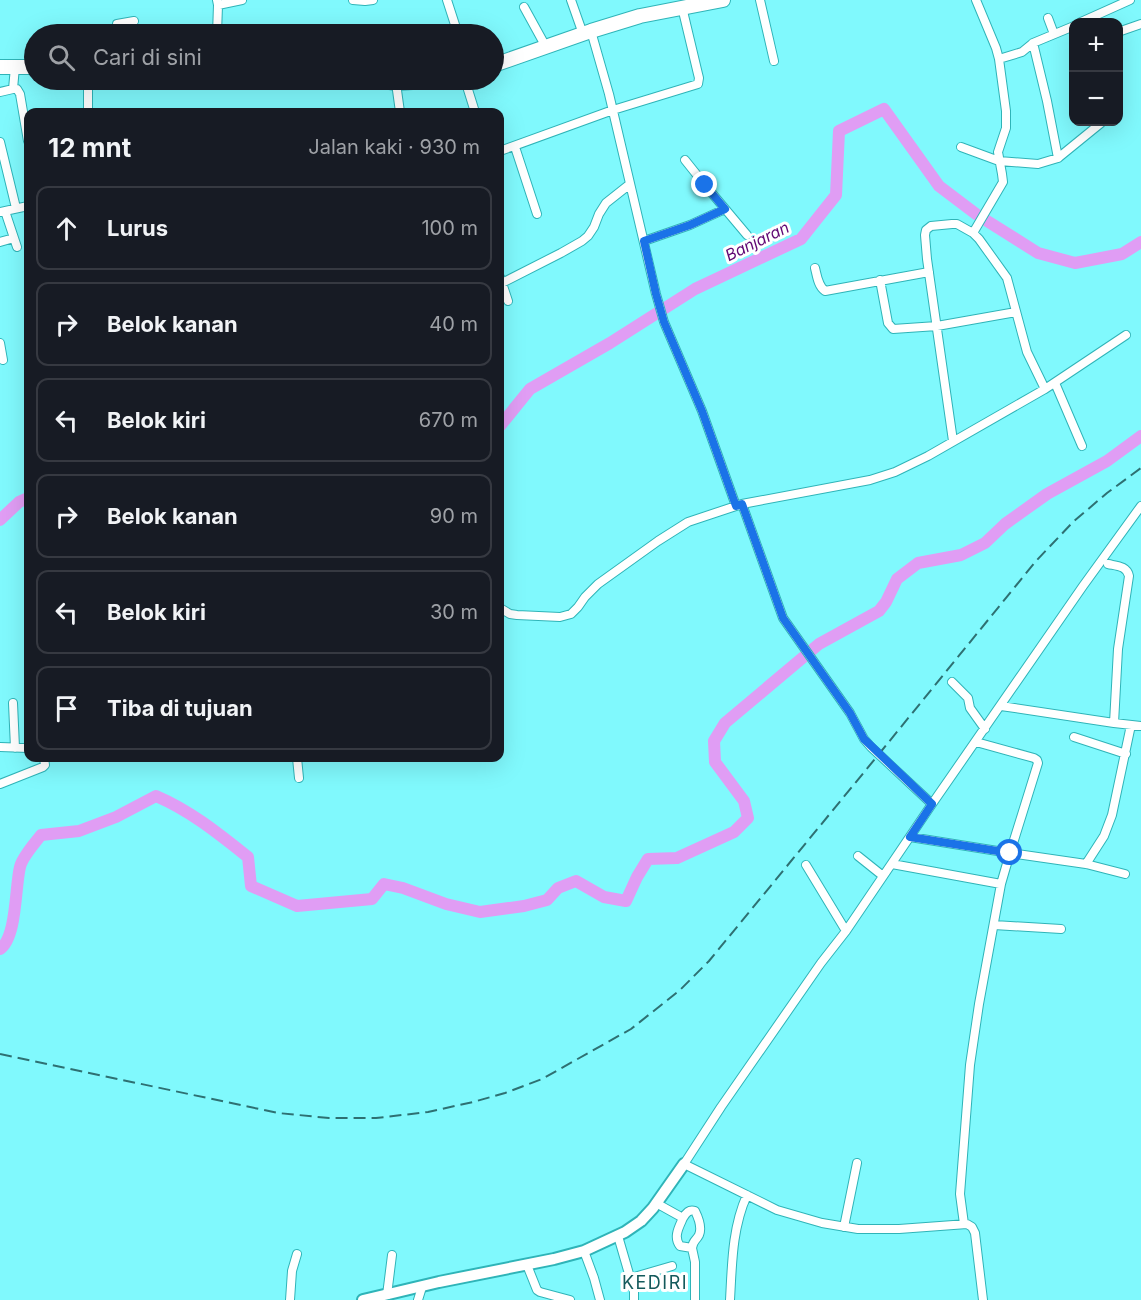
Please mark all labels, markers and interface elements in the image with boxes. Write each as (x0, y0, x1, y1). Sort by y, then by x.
map controls (1069, 18, 1123, 126)
button: + (1069, 18, 1123, 72)
search box (24, 24, 504, 90)
icon: search (45, 41, 78, 74)
text: Cari di sini (93, 44, 202, 70)
button: − (1069, 72, 1123, 126)
text: 12 mnt (48, 132, 131, 163)
text: Jalan kaki · 930 m (308, 135, 480, 159)
route end (691, 171, 717, 197)
icon: ahead (50, 212, 83, 245)
text: Lurus (107, 215, 168, 241)
text: 100 m (421, 216, 478, 240)
water label: Banjaran (722, 217, 792, 265)
icon: right (50, 308, 83, 341)
text: Belok kanan (107, 311, 238, 337)
text: 40 m (429, 312, 478, 336)
icon: left (50, 404, 83, 437)
text: Belok kiri (107, 407, 206, 433)
text: 670 m (419, 408, 478, 432)
icon: right (50, 500, 83, 533)
text: Belok kanan (107, 503, 238, 529)
text: 90 m (430, 504, 478, 528)
icon: left (50, 596, 83, 629)
text: Belok kiri (107, 599, 206, 625)
text: 30 m (430, 600, 478, 624)
icon: arrive (50, 692, 83, 725)
text: Tiba di tujuan (107, 695, 253, 721)
route start (996, 839, 1022, 865)
district label: KEDIRI (622, 1272, 688, 1293)

